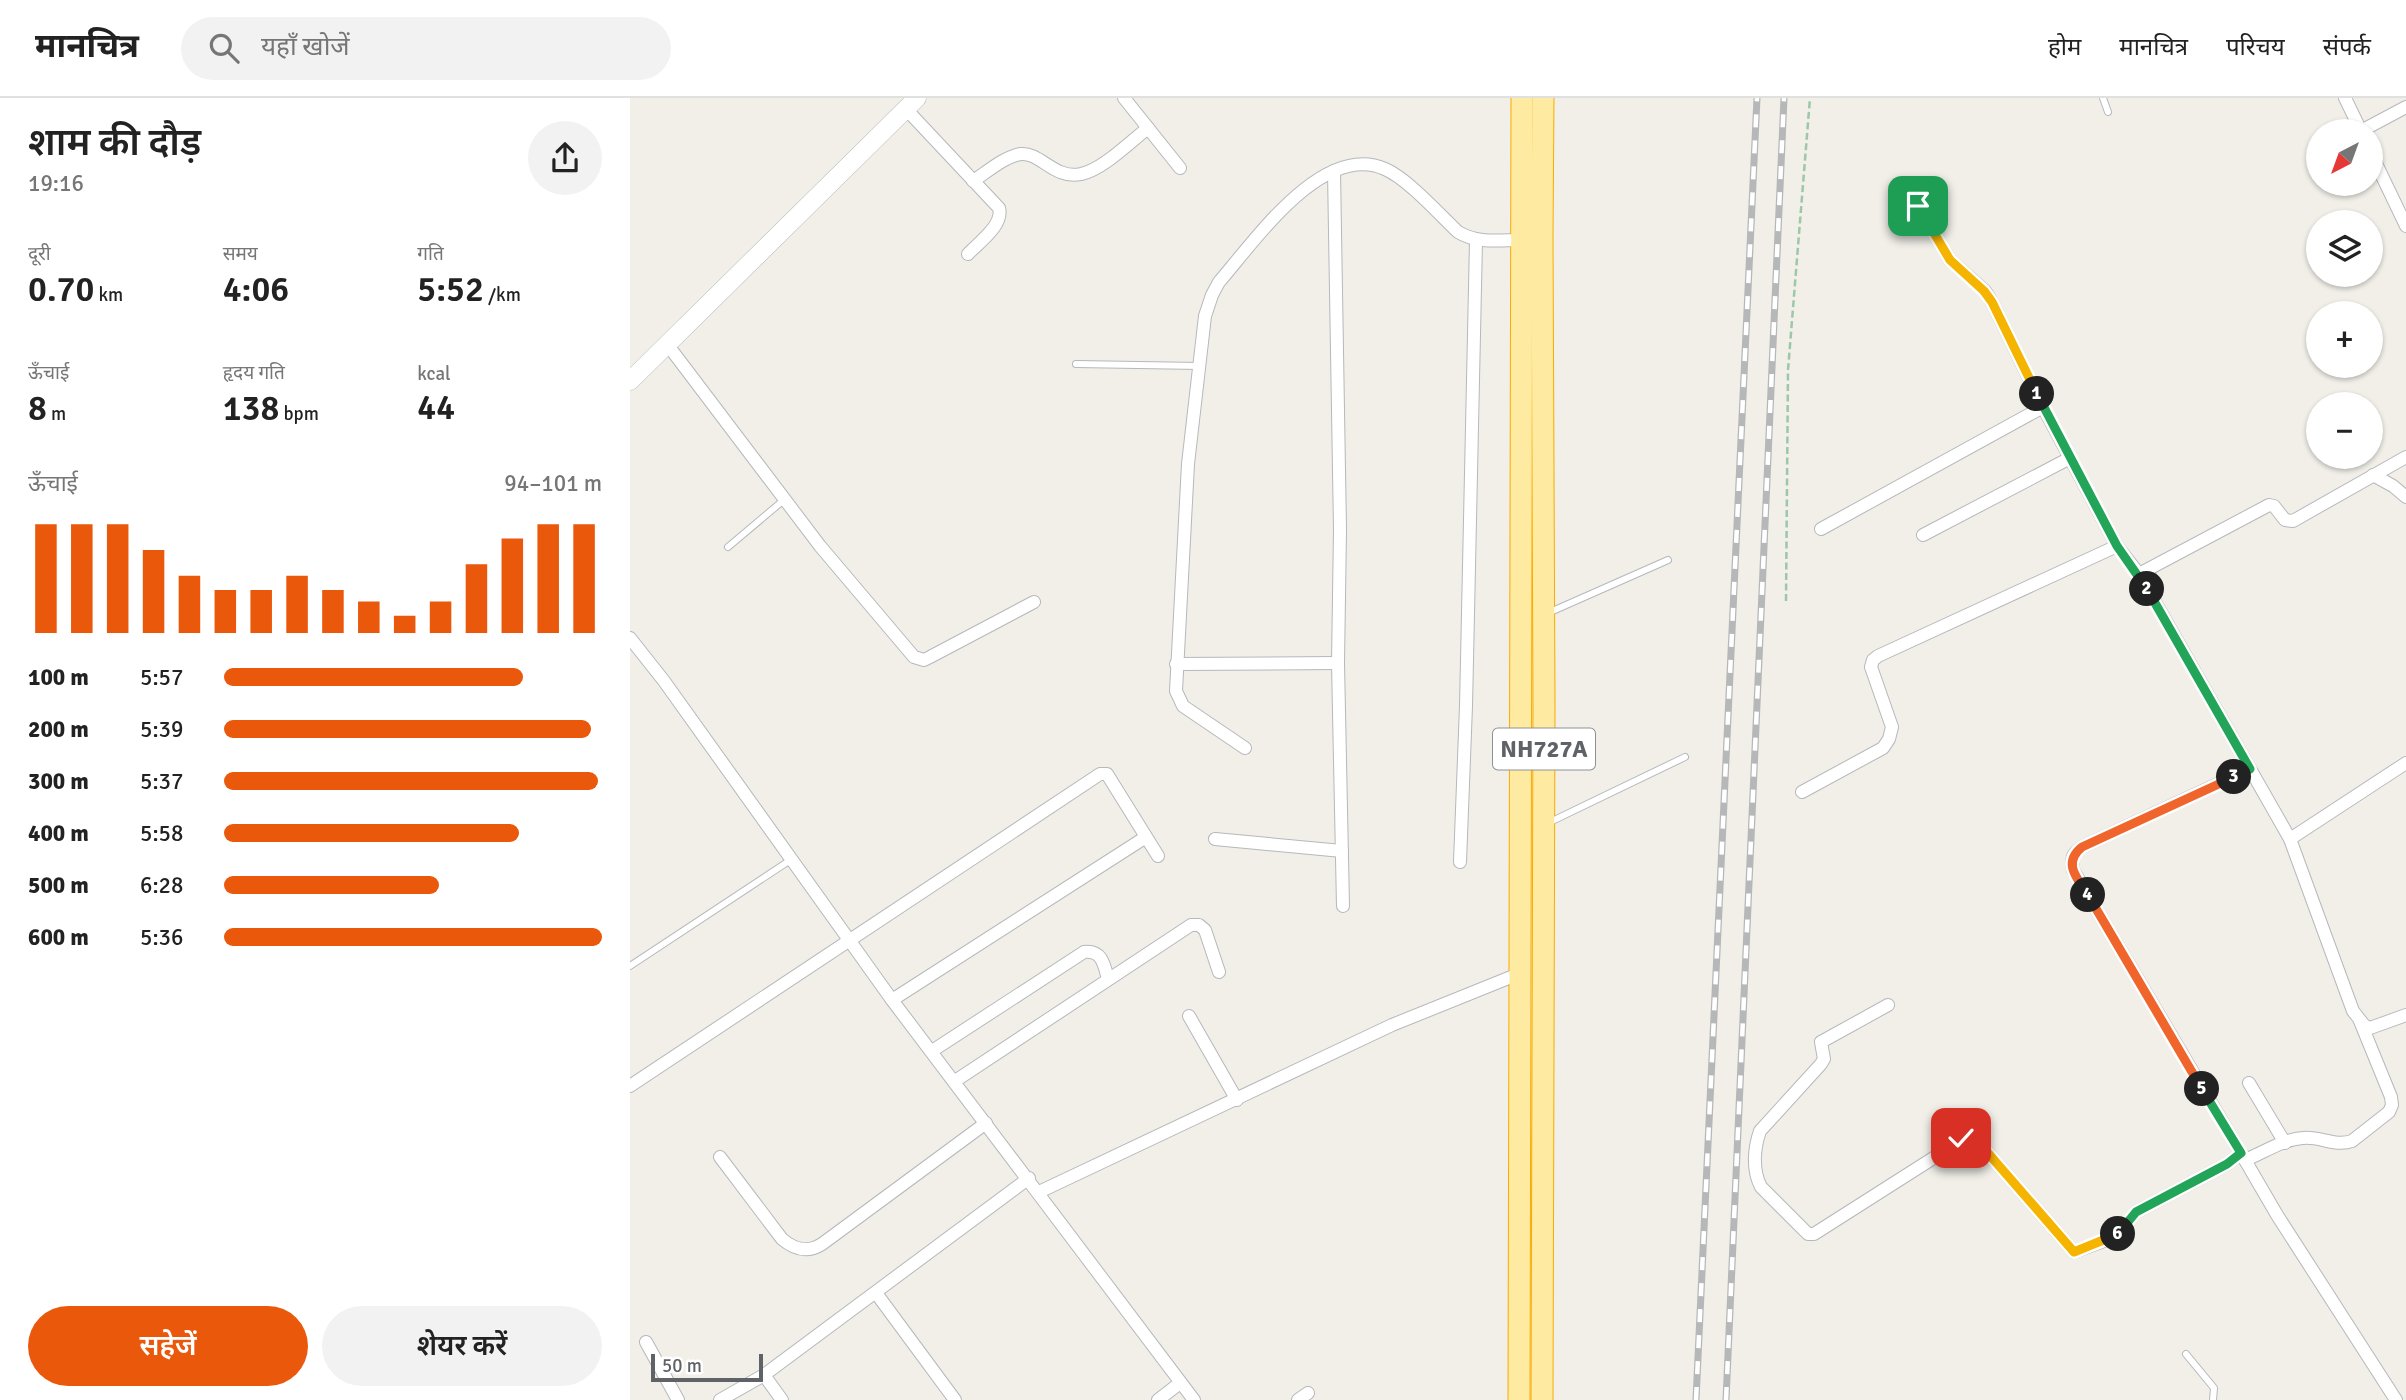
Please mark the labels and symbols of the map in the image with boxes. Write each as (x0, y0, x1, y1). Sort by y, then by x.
north arrow (2306, 119, 2384, 196)
pin (1888, 176, 1948, 236)
pin: 1 (2020, 376, 2054, 412)
pin: 2 (2130, 572, 2164, 606)
road number: NH727A (1493, 728, 1595, 770)
pin: 3 (2216, 760, 2252, 794)
pin: 4 (2070, 878, 2106, 912)
pin: 5 (2184, 1072, 2220, 1107)
pin (1931, 1108, 1991, 1168)
pin: 6 (2100, 1216, 2136, 1252)
scale bar (651, 1351, 763, 1383)

